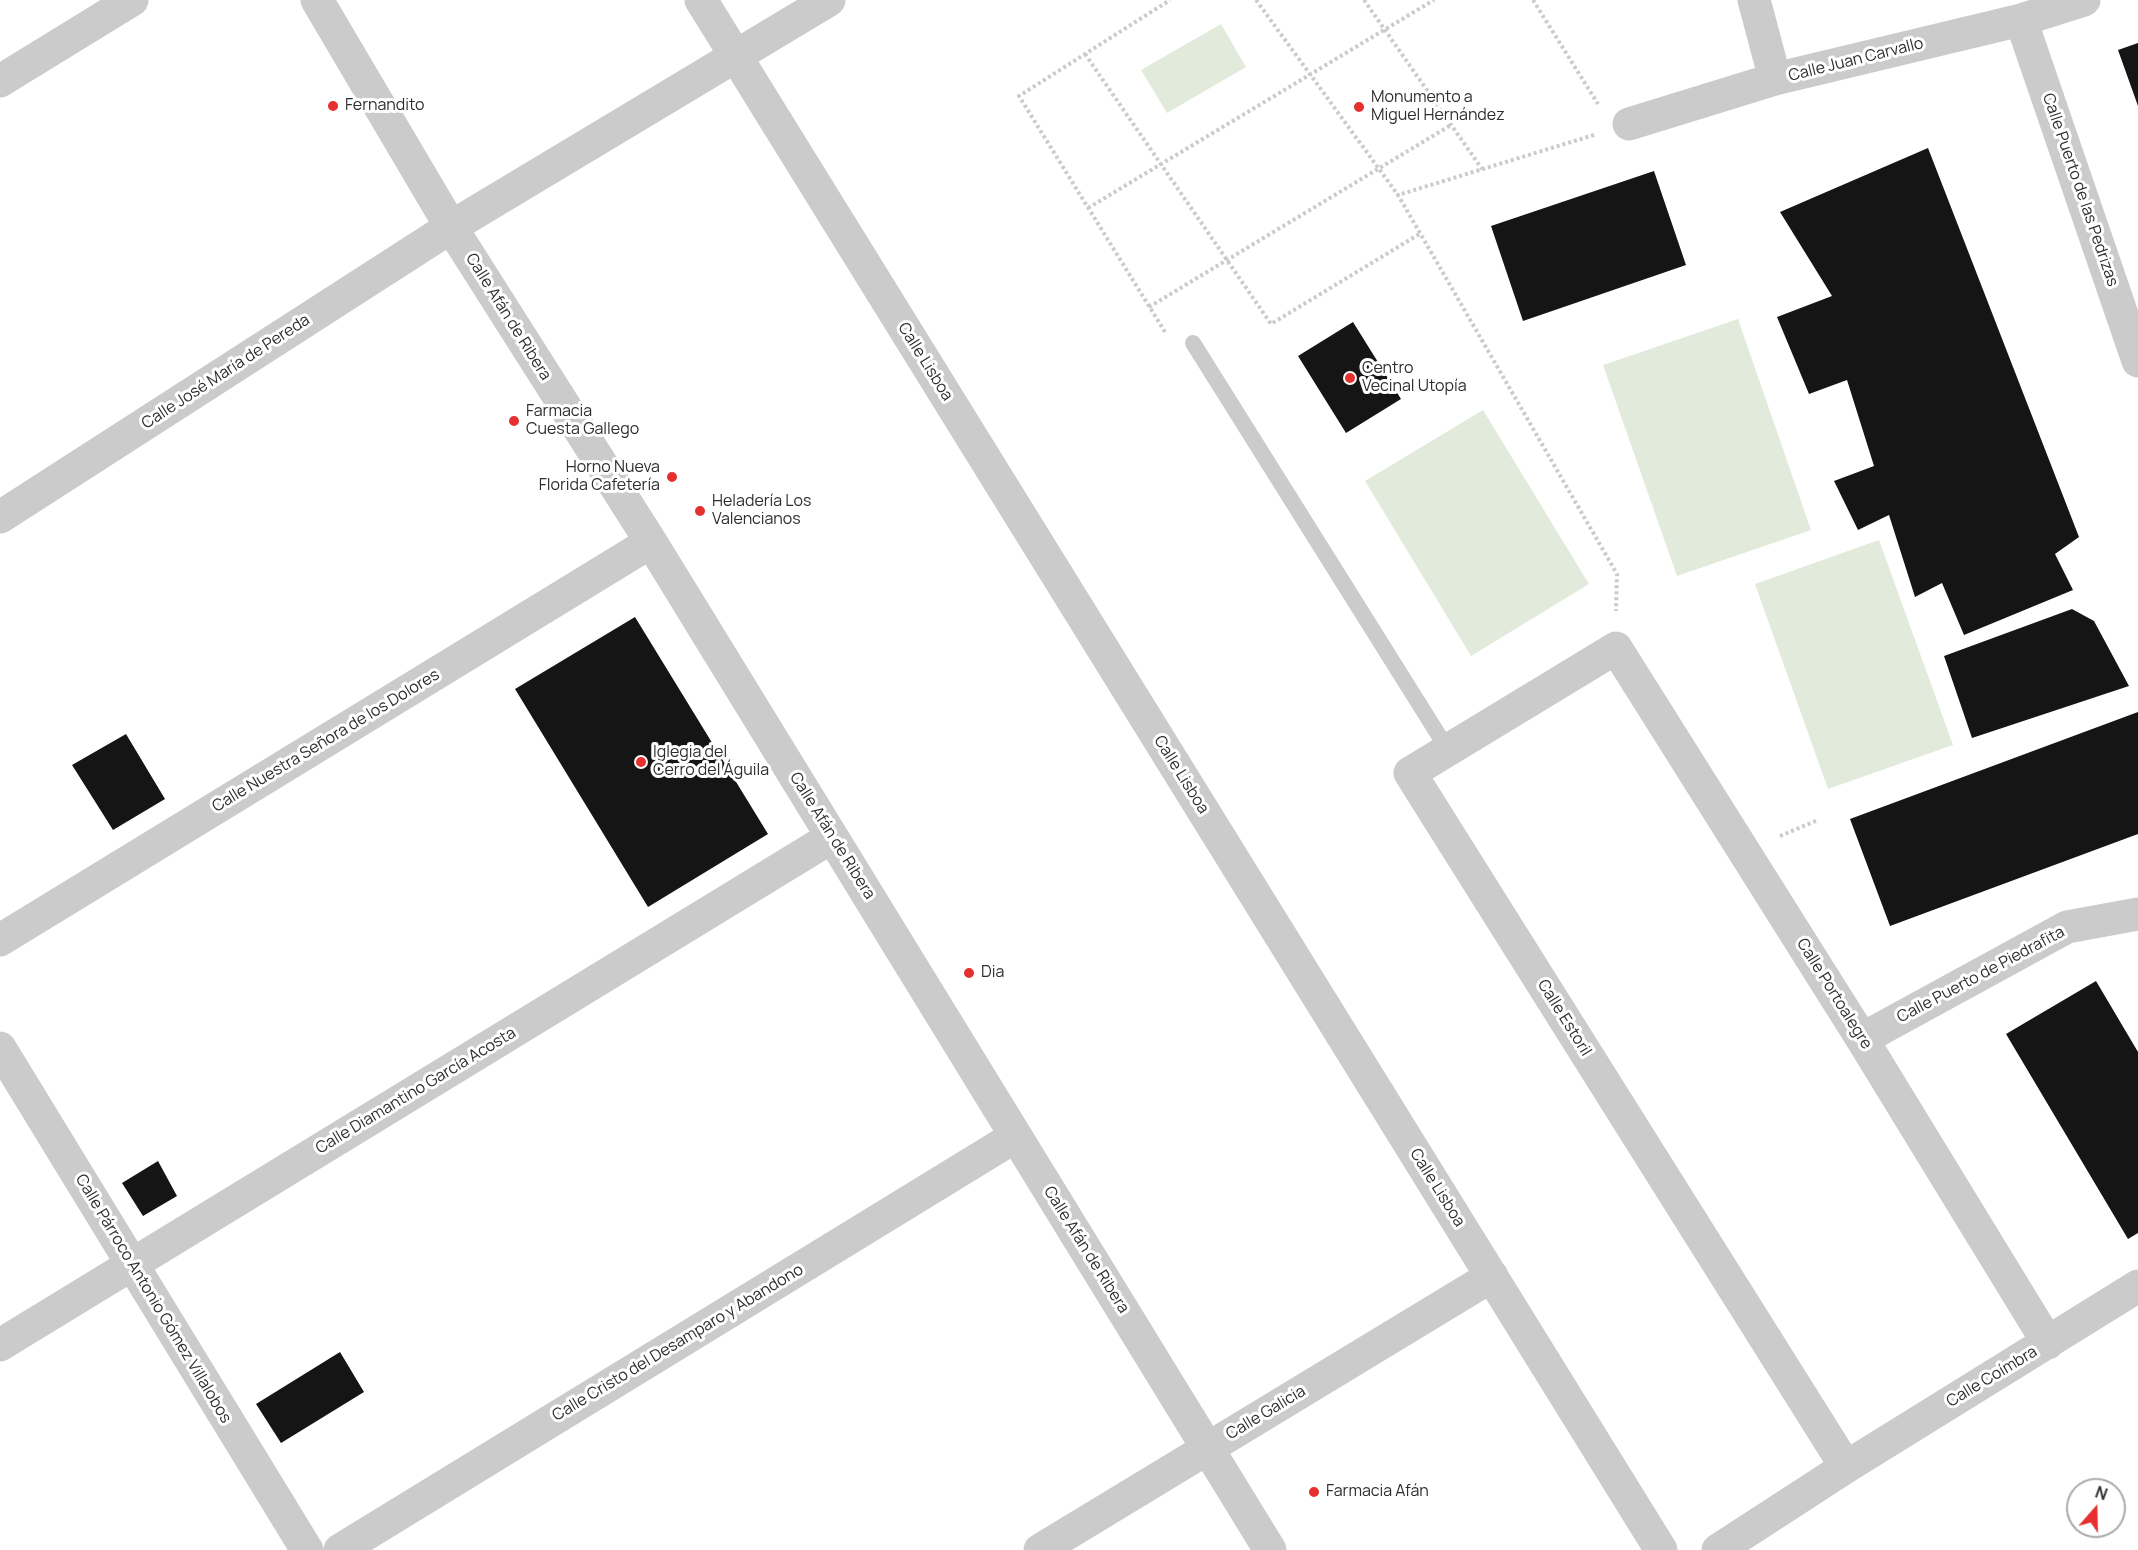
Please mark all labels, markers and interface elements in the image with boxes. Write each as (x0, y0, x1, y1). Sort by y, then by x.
street label: Calle Juan Carvallo (1787, 34, 1925, 86)
place label: Monumento a Miguel Hernández (1371, 88, 1505, 126)
street label: Calle Puerto de las Pedrizas (2038, 91, 2122, 289)
place label: Fernandito (345, 96, 425, 116)
marker: Fernandito (326, 99, 340, 113)
marker: Monumento a Miguel Hernández (1352, 100, 1366, 114)
street label: Calle Afán de Ribera (461, 250, 555, 384)
street label: Calle José María de Pereda (138, 310, 314, 434)
street label: Calle Lisboa (893, 319, 957, 405)
place label: Centro Vecinal Utopía (1362, 359, 1467, 397)
marker: Centro Vecinal Utopía (1343, 371, 1357, 385)
place label: Farmacia Cuesta Gallego (526, 402, 639, 440)
marker: Farmacia Cuesta Gallego (507, 414, 521, 428)
place label: Horno Nueva Florida Cafetería (539, 458, 660, 496)
marker: Horno Nueva Florida Cafetería (665, 470, 679, 484)
place label: Heladería Los Valencianos (712, 492, 811, 530)
marker: Heladería Los Valencianos (693, 504, 707, 518)
street label: Calle Nuestra Señora de los Dolores (209, 665, 443, 817)
street label: Calle Lisboa (1149, 732, 1213, 818)
place label: Iglegia del Cerro del Águila (653, 743, 769, 781)
marker: Iglegia del Cerro del Águila (634, 755, 648, 769)
street label: Calle Afán de Ribera (785, 769, 879, 903)
street label: Calle Puerto de Piedrafita (1894, 923, 2068, 1027)
street label: Calle Portoalegre (1792, 935, 1876, 1053)
place label: Dia (981, 963, 1004, 983)
marker: Dia (962, 966, 976, 980)
street label: Calle Estoril (1533, 976, 1595, 1060)
street label: Calle Diamantino García Acosta (312, 1024, 520, 1158)
street label: Calle Lisboa (1405, 1145, 1469, 1231)
street label: Calle Párroco Antonio Gómez Villalobos (71, 1171, 235, 1427)
street label: Calle Afán de Ribera (1039, 1183, 1133, 1317)
street label: Calle Cristo del Desamparo y Abandono (549, 1260, 807, 1426)
street label: Calle Coímbra (1943, 1342, 2041, 1412)
street label: Calle Galicia (1223, 1382, 1309, 1444)
north arrow (2066, 1478, 2126, 1538)
text: N (2092, 1481, 2111, 1505)
place label: Farmacia Afán (1326, 1482, 1429, 1502)
marker: Farmacia Afán (1307, 1485, 1321, 1499)

